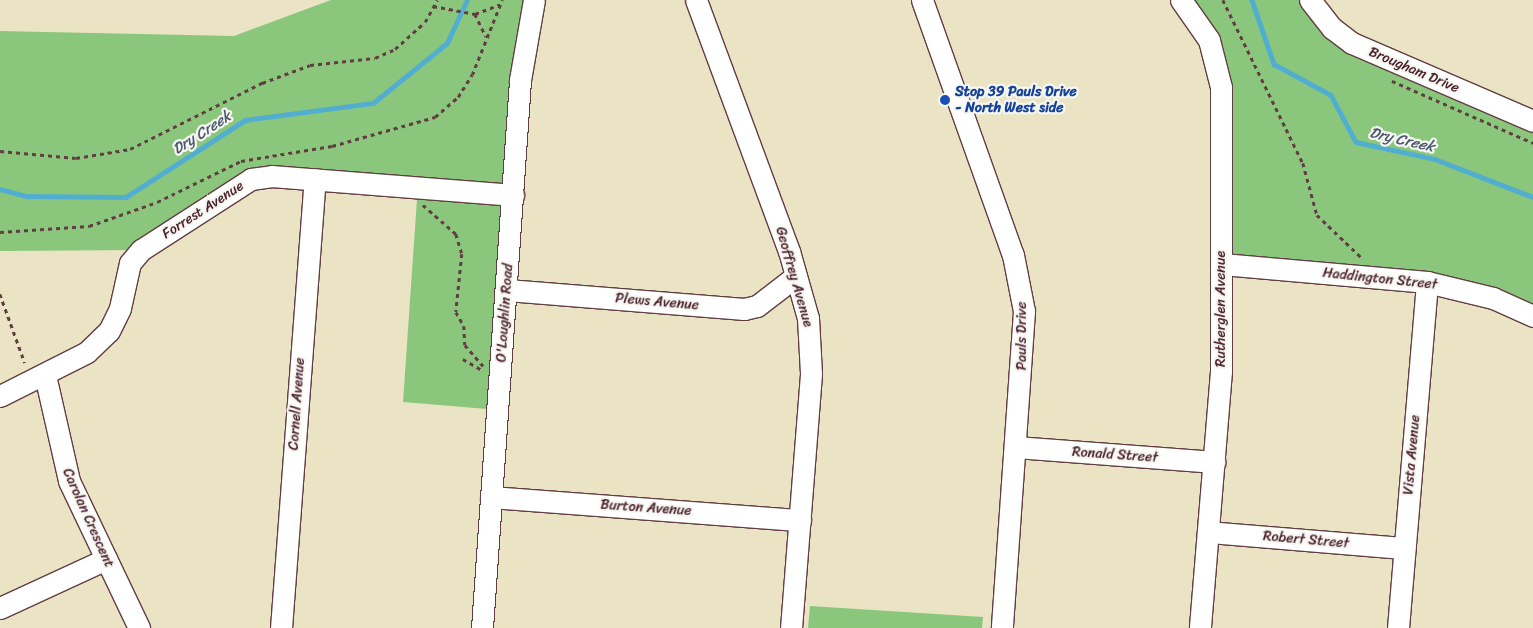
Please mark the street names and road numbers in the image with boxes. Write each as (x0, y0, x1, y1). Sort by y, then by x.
street label: Brougham Drive (1366, 43, 1462, 97)
street label: Forrest Avenue (159, 177, 247, 243)
street label: Geoffrey Avenue (772, 225, 816, 329)
street label: Rutherglen Avenue (1213, 251, 1229, 367)
street label: O'Loughlin Road (493, 263, 517, 363)
street label: Haddington Street (1322, 265, 1438, 293)
street label: Plews Avenue (615, 290, 699, 314)
street label: Pauls Drive (1014, 302, 1030, 370)
street label: Cornell Avenue (285, 357, 309, 451)
street label: Vista Avenue (1400, 414, 1424, 496)
street label: Ronald Street (1072, 444, 1158, 466)
street label: Carolan Crescent (59, 466, 117, 570)
street label: Burton Avenue (600, 496, 692, 520)
street label: Robert Street (1262, 528, 1350, 552)

